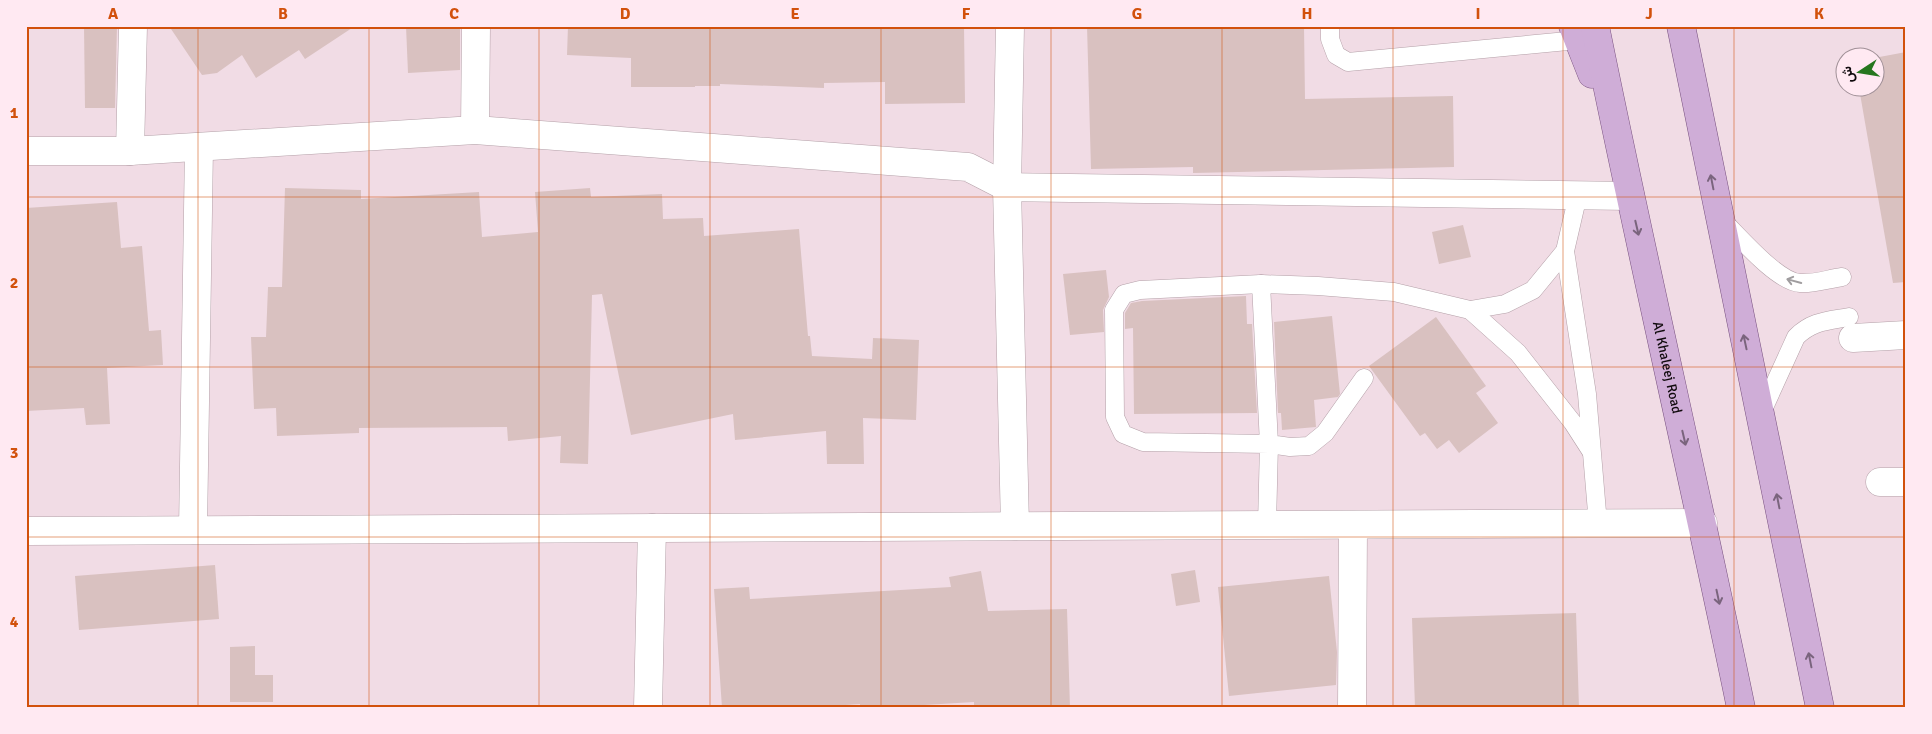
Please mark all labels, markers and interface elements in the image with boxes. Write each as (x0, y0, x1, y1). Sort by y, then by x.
text: A (108, 4, 119, 24)
text: B (278, 4, 288, 24)
text: C (449, 4, 459, 24)
text: D (620, 4, 631, 24)
text: E (790, 4, 800, 24)
text: F (962, 4, 971, 24)
text: G (1132, 4, 1142, 24)
text: H (1302, 4, 1312, 24)
text: I (1475, 4, 1481, 24)
text: J (1645, 4, 1653, 24)
text: K (1814, 4, 1824, 24)
north arrow (1834, 48, 1884, 98)
text: ش (1838, 64, 1858, 85)
text: 1 (10, 103, 19, 123)
one-way arrow (1707, 175, 1716, 191)
one-way arrow (1633, 220, 1643, 236)
text: 2 (10, 273, 18, 293)
one-way arrow (1786, 276, 1802, 285)
street label: Al Khaleej Road (1649, 320, 1686, 415)
one-way arrow (1740, 334, 1749, 350)
one-way arrow (1680, 430, 1689, 446)
text: 3 (10, 443, 18, 463)
one-way arrow (1773, 493, 1782, 509)
one-way arrow (1714, 588, 1723, 604)
text: 4 (10, 612, 19, 632)
one-way arrow (1805, 652, 1814, 668)

